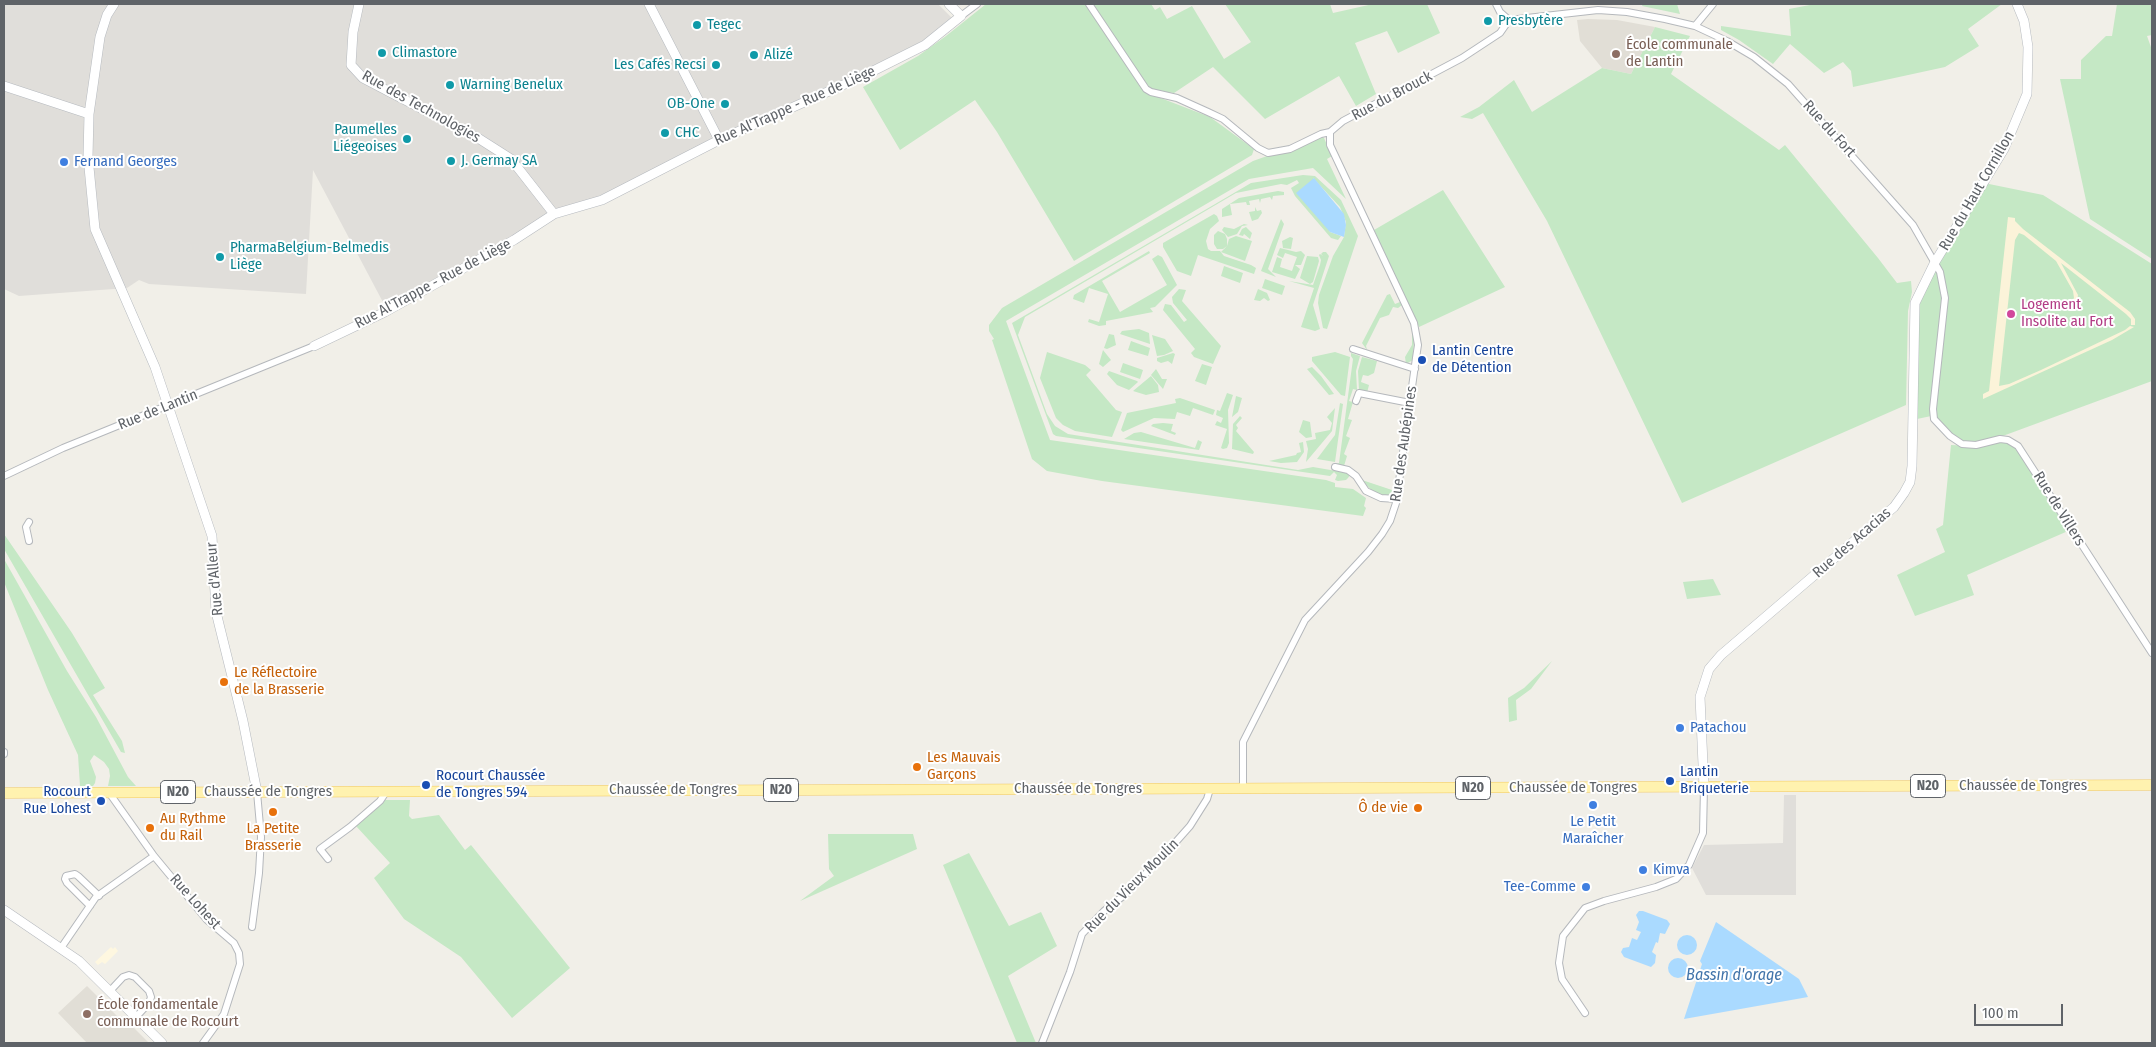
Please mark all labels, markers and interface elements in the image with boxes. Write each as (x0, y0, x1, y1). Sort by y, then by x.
place label: Presbytère (1498, 12, 1563, 30)
marker: Presbytère (1482, 15, 1494, 27)
place label: Tegec (707, 16, 741, 34)
marker: Tegec (691, 19, 703, 31)
place label: École communale de Lantin (1626, 36, 1733, 71)
place label: Climastore (392, 44, 457, 62)
place label: Alizé (764, 46, 793, 64)
marker: Climastore (376, 47, 388, 59)
marker: École communale de Lantin (1610, 48, 1622, 60)
marker: Alizé (748, 49, 760, 61)
place label: Les Cafés Recsi (614, 56, 706, 74)
marker: Les Cafés Recsi (710, 59, 722, 71)
street label: Rue Al'Trappe - Rue de Liège (712, 62, 878, 150)
street label: Rue des Technologies (359, 67, 483, 147)
street label: Rue du Brouck (1349, 67, 1435, 125)
place label: Warning Benelux (460, 76, 563, 94)
marker: Warning Benelux (444, 79, 456, 91)
place label: OB-One (667, 95, 715, 113)
street label: Rue du Fort (1799, 97, 1859, 161)
marker: OB-One (719, 98, 731, 110)
place label: Paumelles Liégeoises (333, 121, 397, 156)
place label: CHC (675, 124, 699, 142)
marker: CHC (659, 127, 671, 139)
street label: Rue du Haut Cornillon (1935, 128, 2019, 254)
marker: Paumelles Liégeoises (401, 133, 413, 145)
place label: J. Germay SA (461, 152, 537, 170)
place label: Fernand Georges (74, 153, 177, 171)
marker: J. Germay SA (445, 155, 457, 167)
marker: Fernand Georges (58, 156, 70, 168)
street label: Rue Al'Trappe - Rue de Liège (352, 235, 514, 333)
place label: PharmaBelgium-Belmedis Liège (230, 239, 389, 274)
marker: PharmaBelgium-Belmedis Liège (214, 251, 226, 263)
place label: Logement Insolite au Fort (2021, 296, 2113, 331)
marker: Logement Insolite au Fort (2005, 308, 2017, 320)
place label: Lantin Centre de Détention (1432, 342, 1514, 377)
marker: Lantin Centre de Détention (1416, 354, 1428, 366)
street label: Rue des Aubépines (1387, 385, 1421, 503)
street label: Rue de Lantin (116, 386, 200, 434)
street label: Rue de Villers (2029, 469, 2089, 549)
street label: Rue des Acacias (1809, 504, 1895, 582)
street label: Rue d'Alleur (203, 541, 227, 617)
place label: Le Réflectoire de la Brasserie (234, 664, 324, 699)
marker: Le Réflectoire de la Brasserie (218, 676, 230, 688)
place label: Patachou (1690, 719, 1747, 737)
marker: Patachou (1674, 722, 1686, 734)
place label: Les Mauvais Garçons (927, 749, 1001, 784)
marker: Les Mauvais Garçons (911, 761, 923, 773)
place label: Lantin Briqueterie (1680, 763, 1749, 798)
place label: Rocourt Chaussée de Tongres 594 (436, 767, 545, 802)
road number: N20 (1910, 774, 1946, 798)
marker: Lantin Briqueterie (1664, 775, 1676, 787)
road number: N20 (1456, 776, 1490, 800)
street label: Chaussée de Tongres (1959, 777, 2087, 795)
road number: N20 (764, 778, 798, 802)
marker: Rocourt Chaussée de Tongres 594 (420, 779, 432, 791)
street label: Chaussée de Tongres (1509, 779, 1637, 797)
road number: N20 (160, 780, 196, 804)
street label: Chaussée de Tongres (1014, 780, 1142, 798)
street label: Chaussée de Tongres (609, 781, 737, 799)
place label: Rocourt Rue Lohest (23, 783, 91, 818)
street label: Chaussée de Tongres (204, 783, 332, 801)
marker: Rocourt Rue Lohest (95, 795, 107, 807)
place label: Ô de vie (1358, 799, 1408, 817)
marker: Le Petit Maraîcher (1587, 799, 1599, 811)
marker: Ô de vie (1412, 802, 1424, 814)
marker: La Petite Brasserie (267, 806, 279, 818)
place label: Au Rythme du Rail (160, 810, 226, 845)
place label: Le Petit Maraîcher (1563, 813, 1623, 848)
place label: La Petite Brasserie (245, 820, 301, 855)
marker: Au Rythme du Rail (144, 822, 156, 834)
street label: Rue du Vieux Moulin (1081, 835, 1183, 937)
place label: Kimva (1653, 861, 1690, 879)
marker: Kimva (1637, 864, 1649, 876)
street label: Rue Lohest (166, 871, 224, 933)
place label: Tee-Comme (1504, 878, 1576, 896)
marker: Tee-Comme (1580, 881, 1592, 893)
water label: Bassin d'orage (1686, 966, 1782, 986)
scale bar (1976, 994, 2065, 1026)
place label: École fondamentale communale de Rocourt (97, 996, 239, 1031)
text: 100 m (1982, 1004, 2019, 1022)
marker: École fondamentale communale de Rocourt (81, 1008, 93, 1020)

